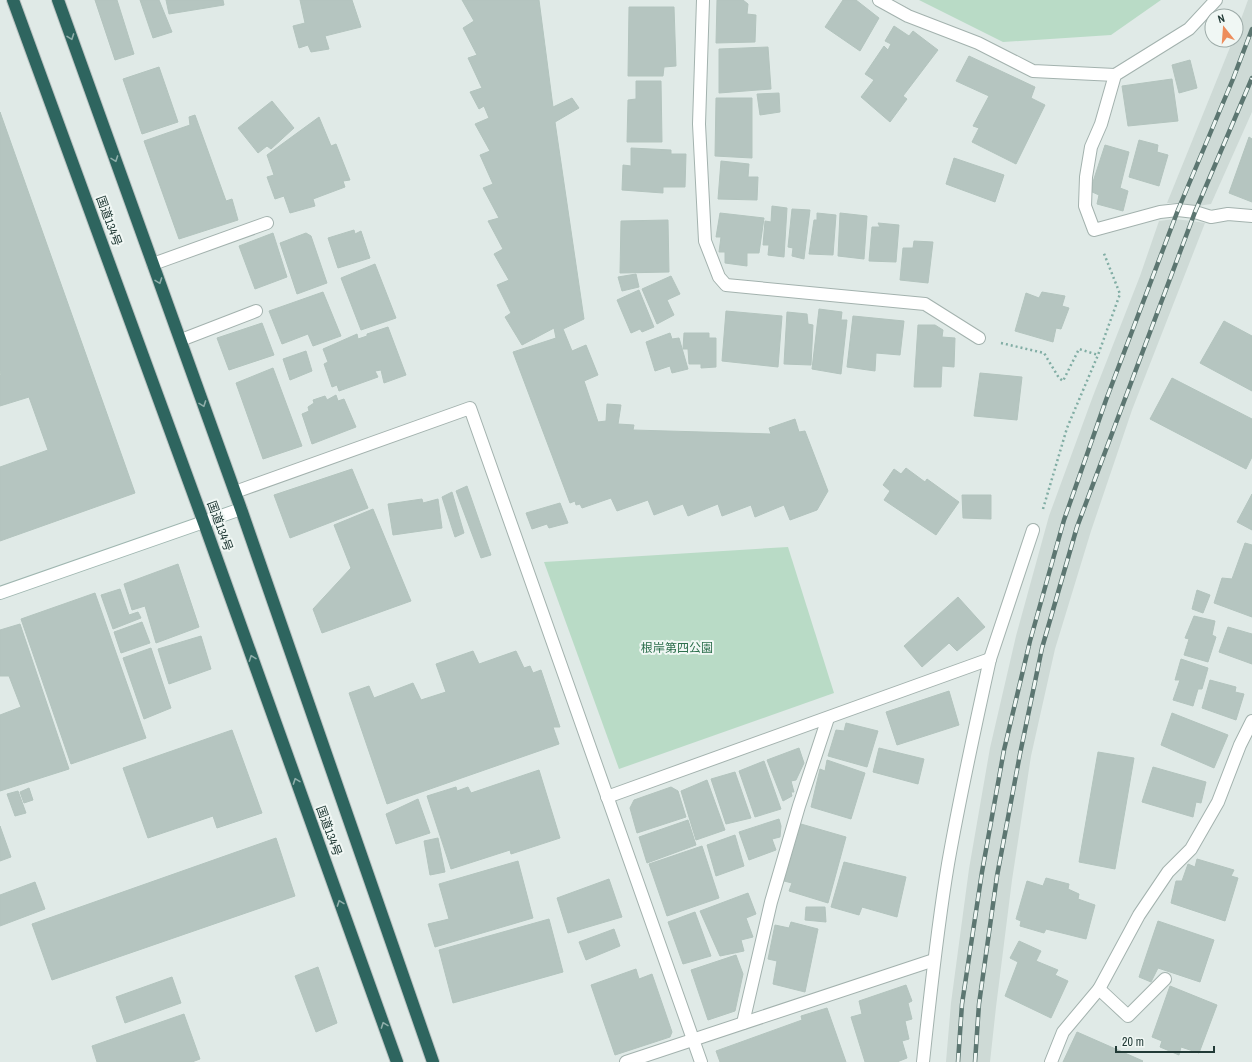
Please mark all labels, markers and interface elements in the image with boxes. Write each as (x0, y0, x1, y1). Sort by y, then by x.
north arrow (1204, 8, 1244, 48)
text: N (1216, 11, 1226, 26)
one-way arrow (67, 33, 75, 40)
one-way arrow (111, 155, 119, 162)
street label: 国道134号 (93, 194, 125, 248)
one-way arrow (155, 278, 163, 285)
one-way arrow (199, 400, 207, 407)
street label: 国道134号 (204, 499, 236, 553)
park label: 根岸第四公園 (641, 640, 713, 656)
one-way arrow (249, 655, 257, 662)
one-way arrow (293, 777, 301, 784)
street label: 国道134号 (313, 804, 345, 858)
one-way arrow (336, 900, 345, 907)
one-way arrow (380, 1022, 389, 1029)
scale bar (1116, 1028, 1214, 1054)
text: 20 m (1122, 1034, 1144, 1050)

